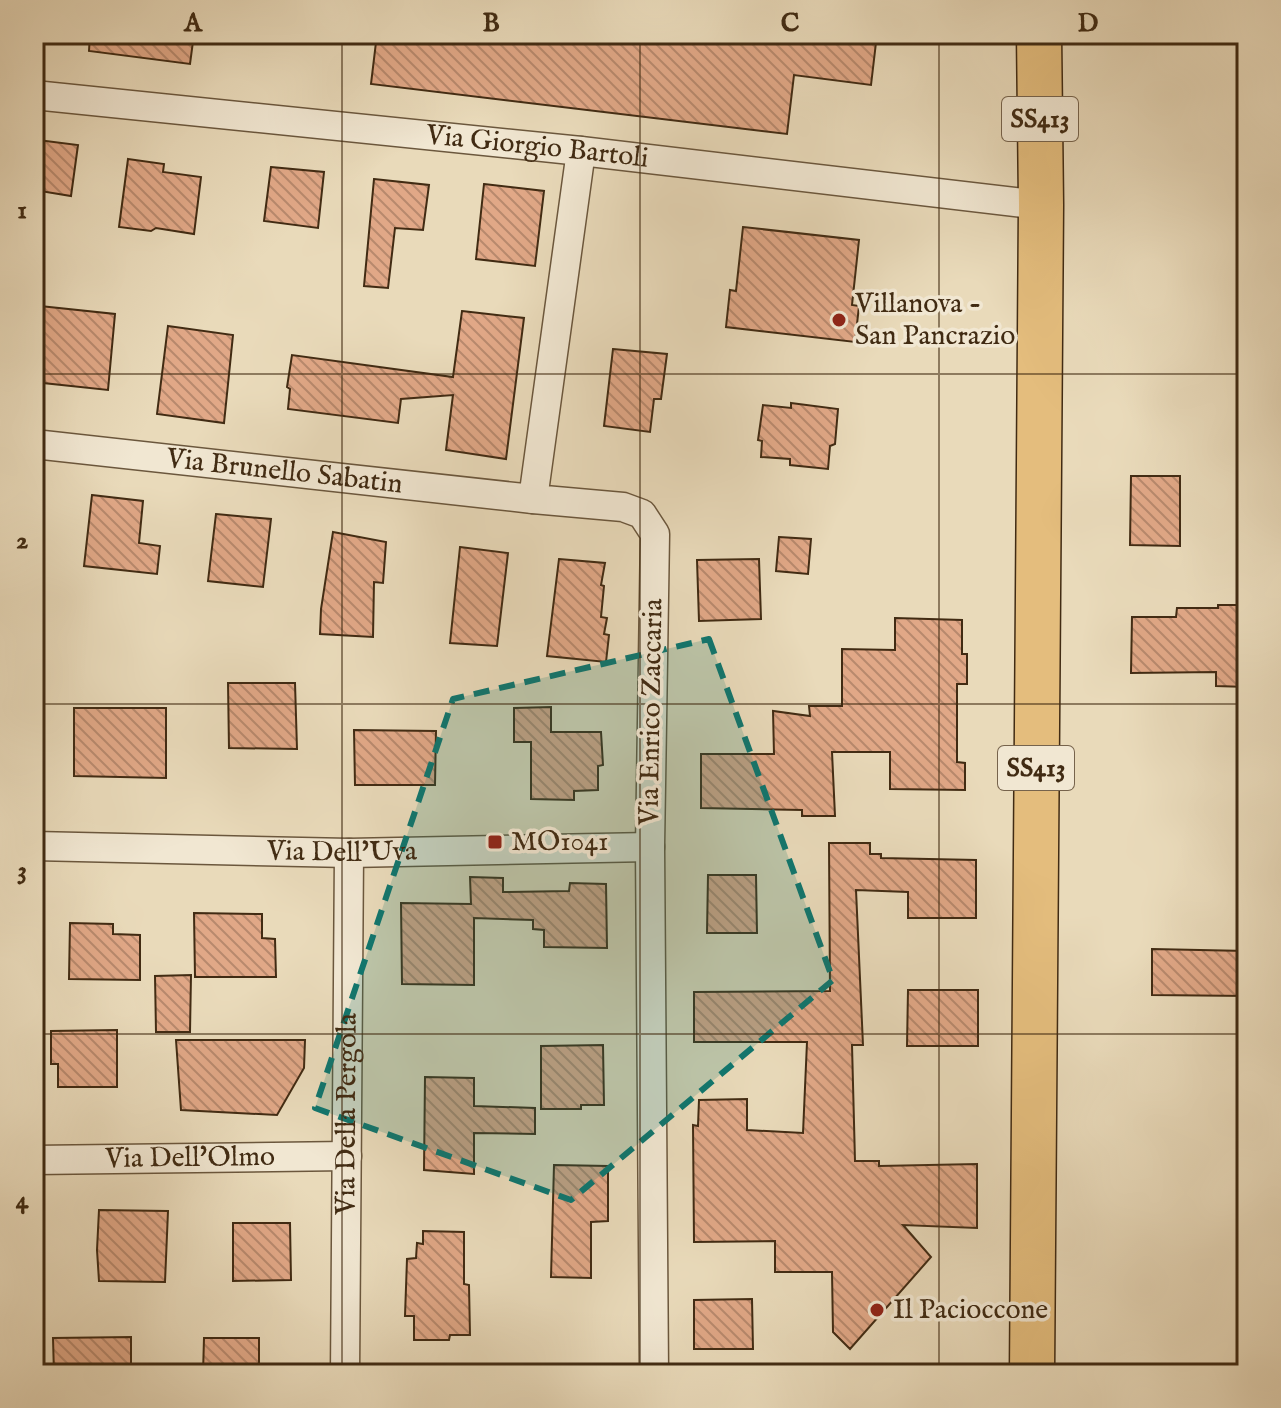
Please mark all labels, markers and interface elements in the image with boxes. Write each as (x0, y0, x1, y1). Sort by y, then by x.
text: A (183, 7, 203, 40)
text: B (482, 7, 500, 40)
text: C (781, 7, 800, 40)
text: D (1078, 7, 1099, 40)
road number: SS413 (1002, 97, 1078, 141)
street label: Via Giorgio Bartoli (423, 118, 650, 176)
text: 1 (17, 194, 27, 227)
place label: Villanova - San Pancrazio (854, 287, 1015, 354)
marker: Villanova - San Pancrazio (830, 311, 848, 329)
street label: Via Brunello Sabatin (164, 441, 404, 502)
text: 2 (16, 524, 28, 557)
street label: Via Enrico Zaccaria (633, 597, 671, 827)
road number: SS413 (998, 746, 1074, 790)
place label: MO1041 (511, 825, 608, 860)
marker: MO1041 (486, 833, 504, 851)
street label: Via Dell'Uva (265, 834, 418, 871)
text: 3 (17, 854, 27, 887)
street label: Via Della Pergola (329, 1012, 365, 1216)
street label: Via Dell'Olmo (104, 1139, 275, 1177)
text: 4 (16, 1184, 30, 1217)
place label: Il Pacioccone (893, 1293, 1048, 1328)
marker: Il Pacioccone (868, 1301, 886, 1319)

